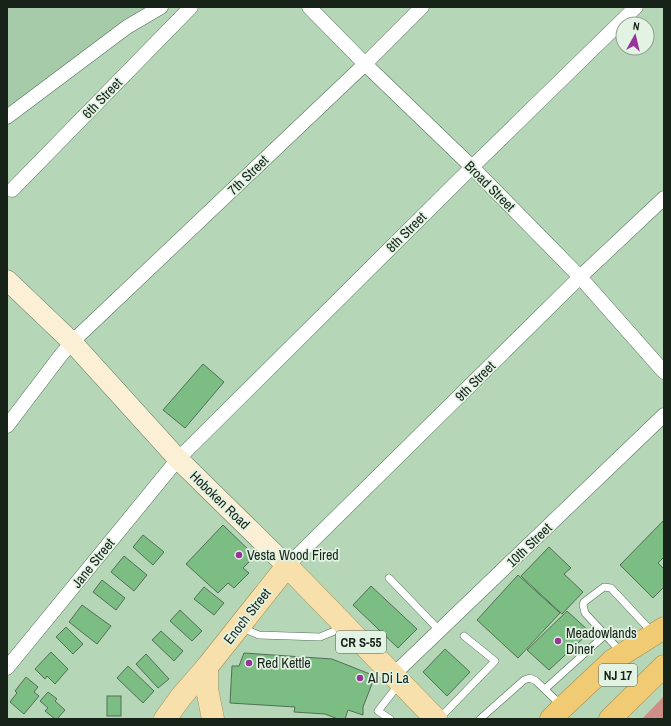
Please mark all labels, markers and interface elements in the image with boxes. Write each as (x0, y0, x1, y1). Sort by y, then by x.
north arrow (615, 16, 655, 56)
text: N (632, 19, 641, 33)
street label: 6th Street (78, 74, 126, 122)
street label: 7th Street (224, 151, 272, 199)
street label: Broad Street (461, 157, 519, 215)
street label: 8th Street (382, 208, 430, 256)
street label: 9th Street (451, 357, 499, 405)
street label: Hoboken Road (186, 467, 254, 533)
street label: 10th Street (503, 519, 555, 571)
street label: Jane Street (68, 535, 118, 591)
place label: Vesta Wood Fired (247, 546, 339, 564)
marker: Vesta Wood Fired (234, 550, 244, 560)
street label: Enoch Street (219, 584, 275, 648)
place label: Meadowlands Diner (566, 624, 637, 658)
road number: CR S-55 (336, 631, 386, 653)
marker: Meadowlands Diner (553, 636, 563, 646)
place label: Red Kettle (257, 654, 311, 672)
marker: Red Kettle (244, 658, 254, 668)
road number: NJ 17 (599, 664, 637, 686)
place label: Al Di La (367, 669, 409, 687)
marker: Al Di La (355, 673, 365, 683)

